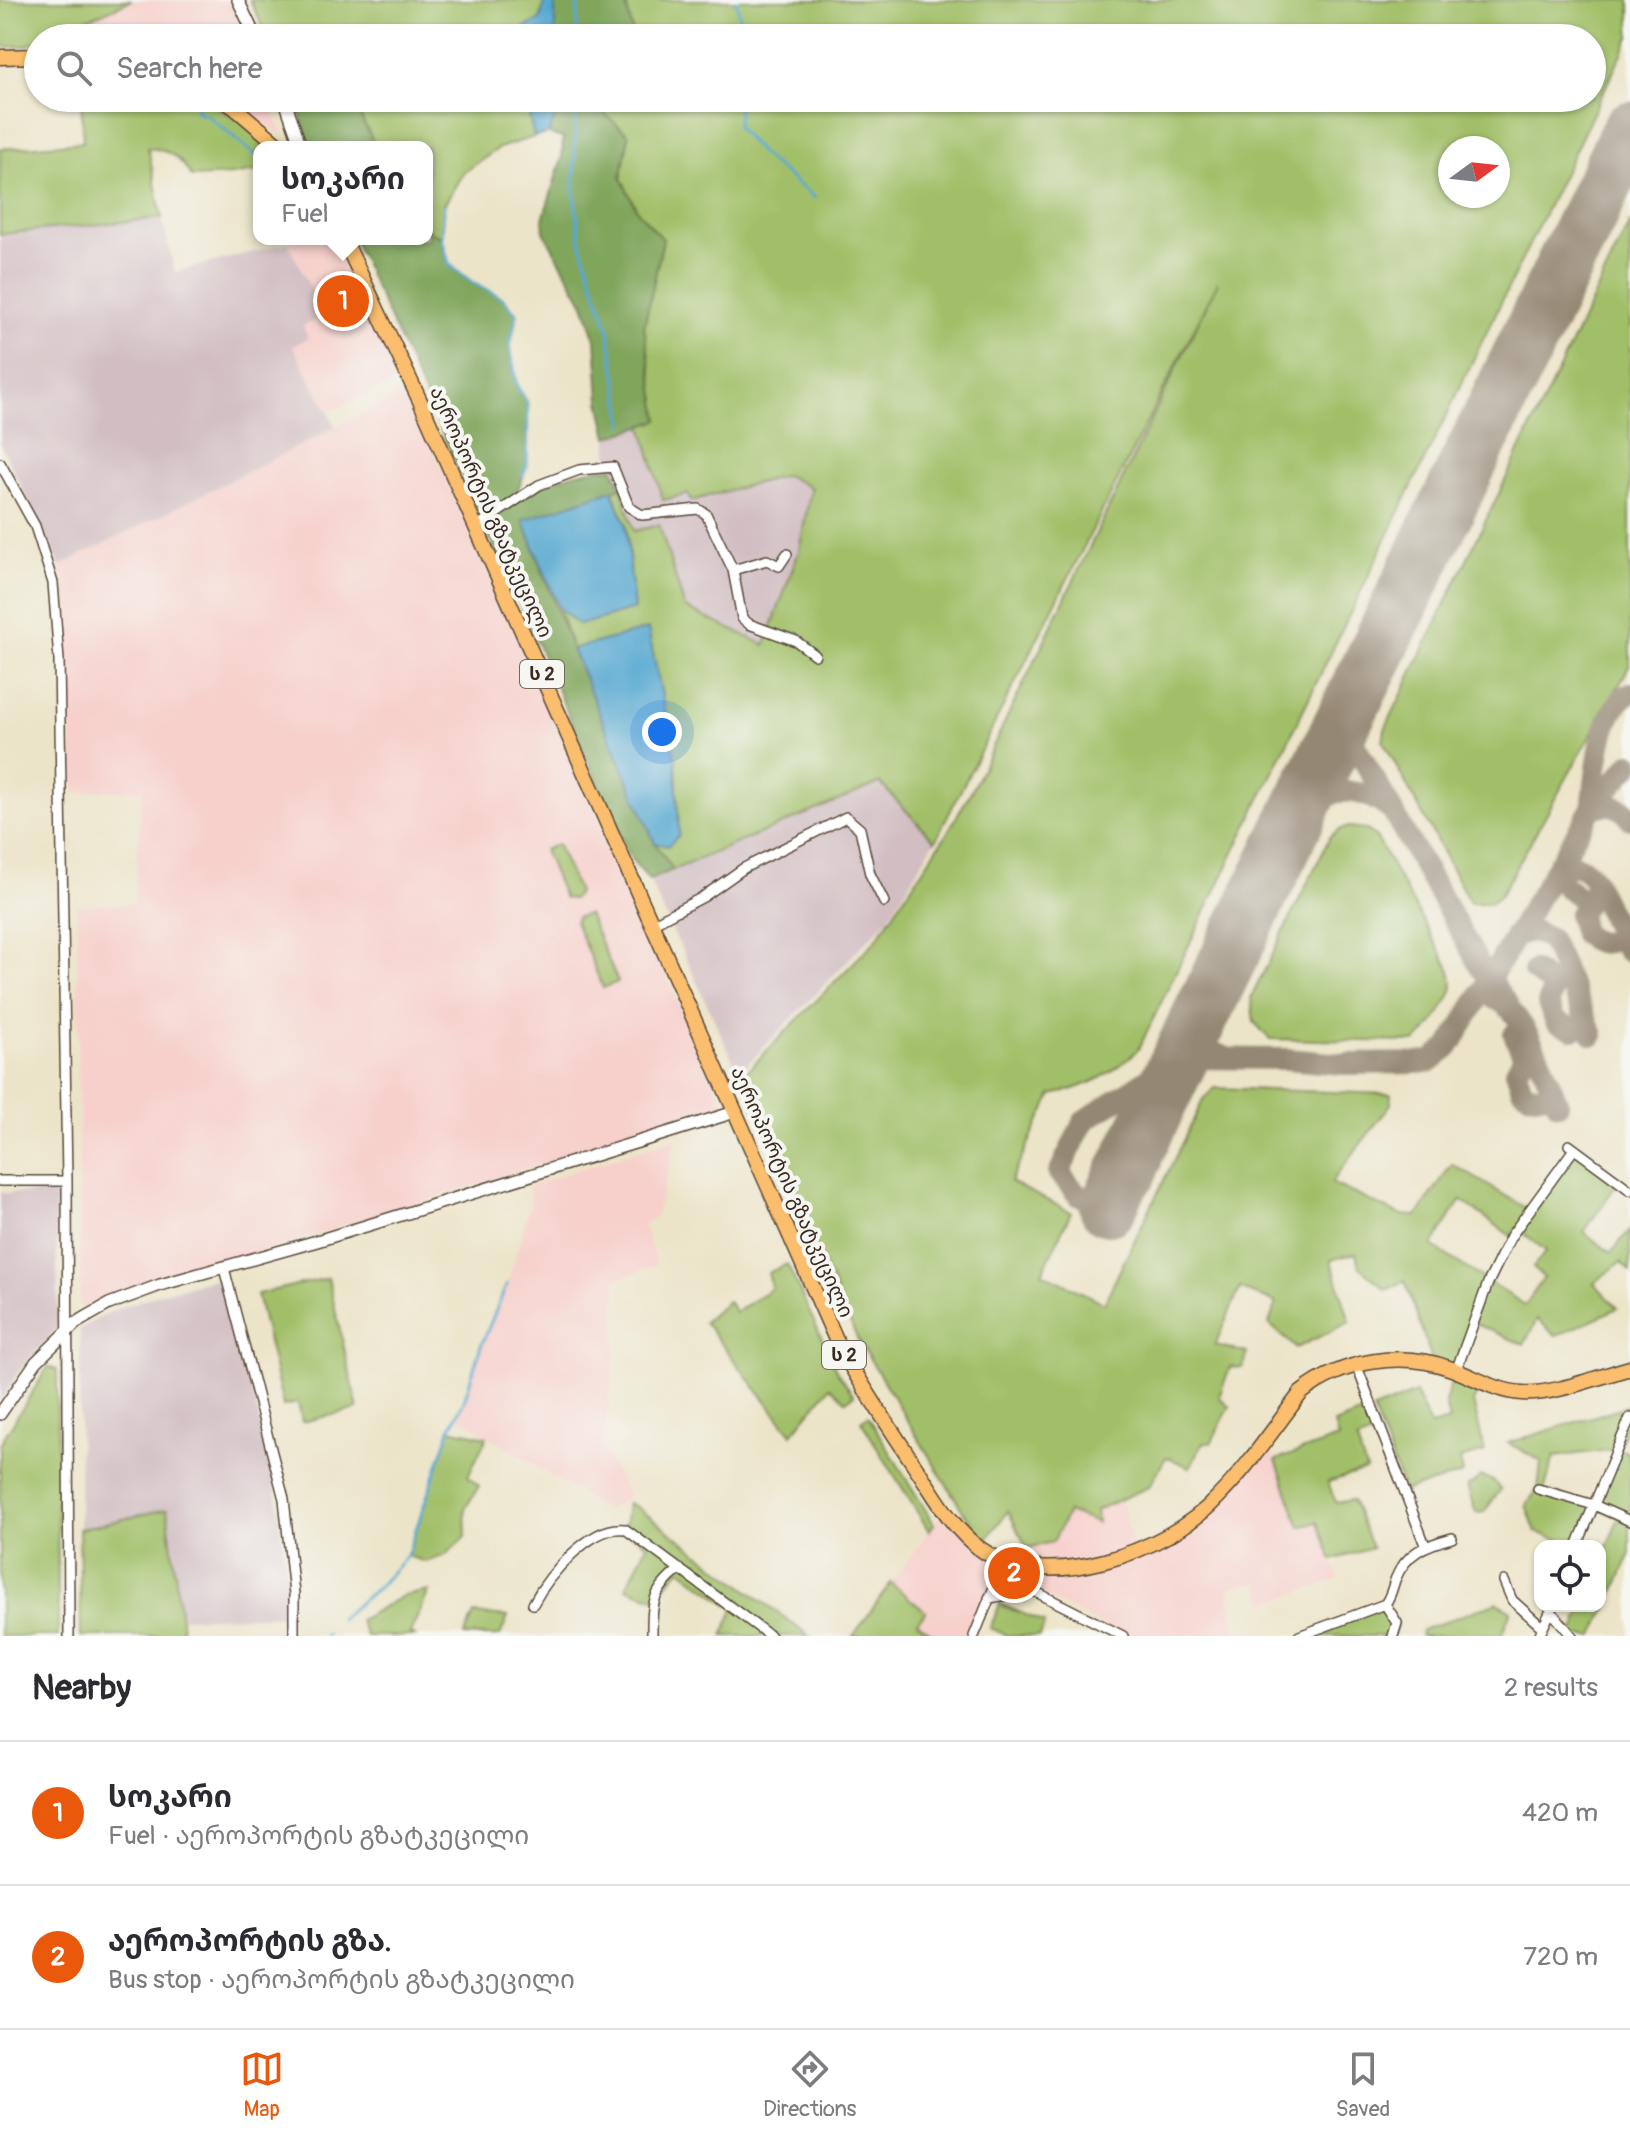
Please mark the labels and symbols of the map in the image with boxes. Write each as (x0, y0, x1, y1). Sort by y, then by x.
north arrow (1438, 136, 1510, 208)
pin: 1 (317, 271, 369, 331)
street label: აეროპორტის გზატკეცილი (424, 383, 558, 641)
road number: ს 2 (520, 660, 564, 688)
your location (642, 712, 682, 752)
street label: აეროპორტის გზატკეცილი (725, 1063, 859, 1321)
road number: ს 2 (822, 1341, 866, 1369)
pin: 2 (988, 1543, 1040, 1603)

